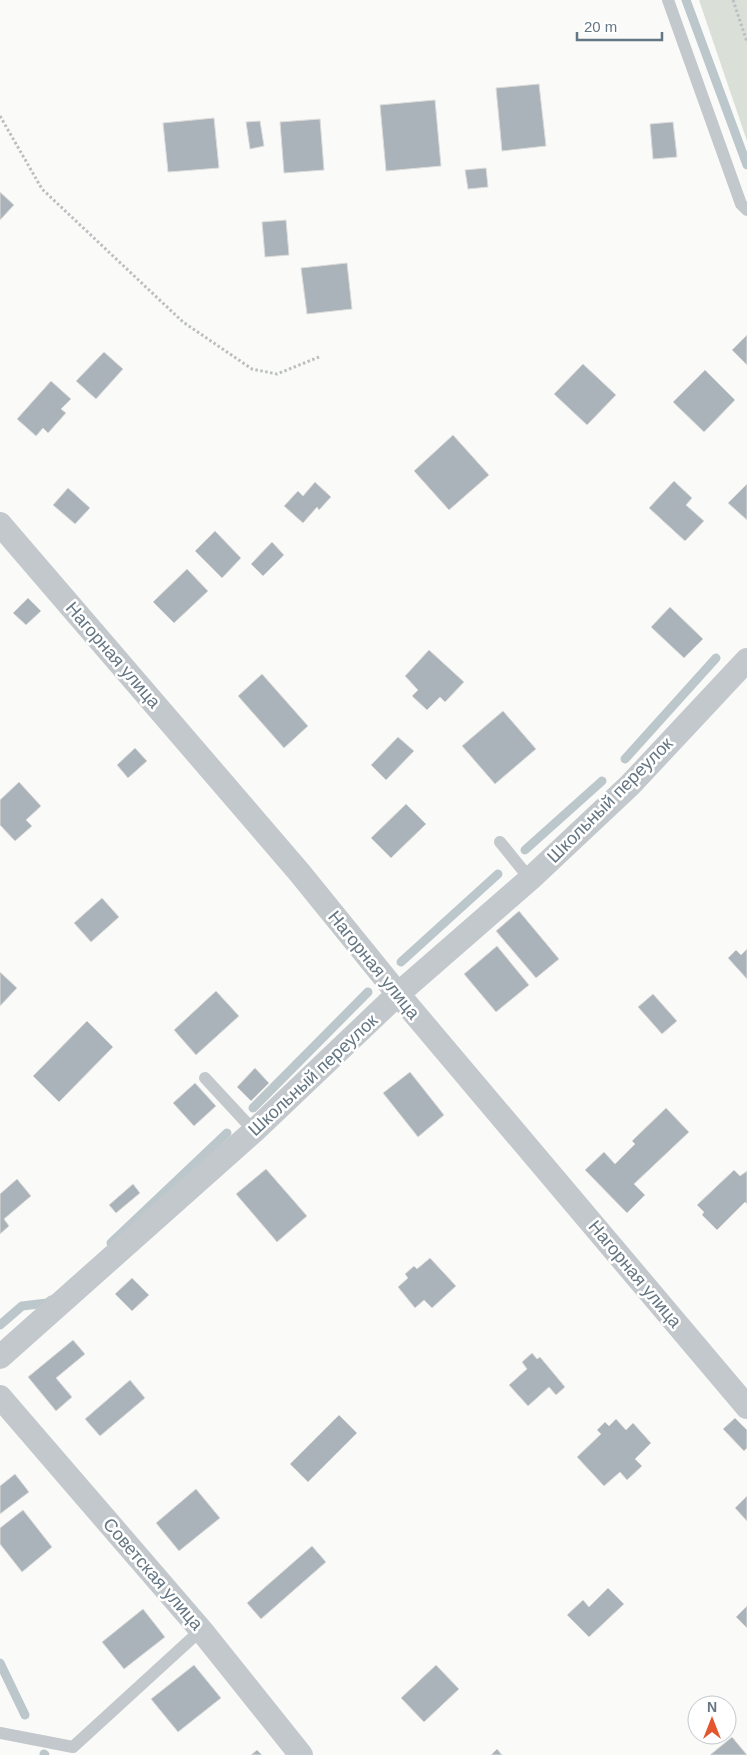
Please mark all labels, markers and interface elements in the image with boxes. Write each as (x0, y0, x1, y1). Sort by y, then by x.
scale bar (577, 10, 662, 42)
text: 20 m (584, 18, 617, 35)
street label: Нагорная улица (62, 598, 165, 713)
street label: Школьный переулок (543, 733, 677, 867)
street label: Нагорная улица (324, 907, 424, 1024)
street label: Школьный переулок (244, 1010, 382, 1140)
street label: Нагорная улица (584, 1216, 686, 1332)
street label: Советская улица (99, 1514, 208, 1635)
north arrow (687, 1695, 737, 1745)
text: N (707, 1699, 717, 1715)

